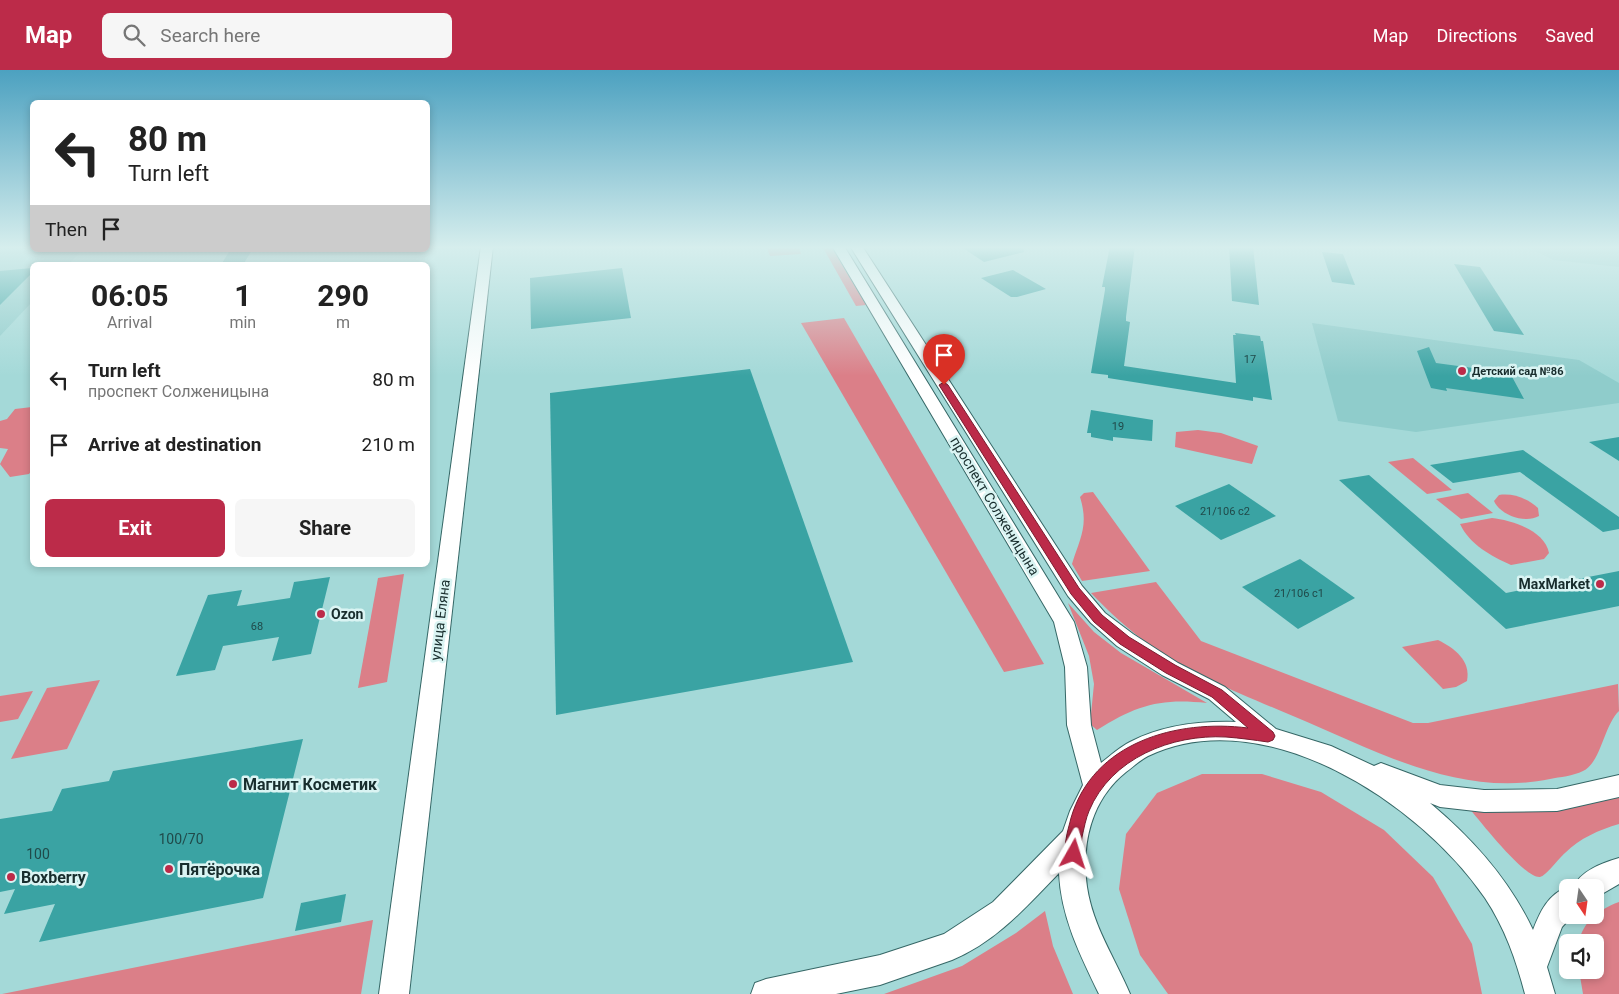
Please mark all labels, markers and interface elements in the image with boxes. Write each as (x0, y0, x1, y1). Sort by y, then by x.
search box (102, 13, 452, 58)
text: Map (25, 21, 72, 49)
icon: search (120, 21, 148, 49)
text: Search here (160, 24, 260, 47)
text: Map (1373, 25, 1408, 46)
text: Directions (1436, 25, 1517, 46)
text: Saved (1545, 25, 1594, 46)
text: 80 m (128, 119, 207, 160)
icon: left (45, 120, 110, 185)
text: Turn left (128, 161, 209, 186)
icon: arrive (97, 215, 125, 243)
text: Then (45, 218, 87, 241)
text: 06:05 (91, 278, 168, 313)
text: 1 (234, 278, 251, 313)
text: 290 (317, 278, 369, 313)
text: Arrival (107, 313, 152, 332)
text: min (229, 313, 256, 332)
text: m (336, 313, 350, 332)
pin (923, 334, 965, 385)
icon: arrive (930, 341, 958, 369)
house number: 17 (1244, 353, 1256, 366)
text: Turn left (88, 359, 161, 382)
marker: Детский сад №86 (1456, 365, 1468, 377)
place label: Детский сад №86 (1472, 365, 1564, 378)
icon: left (45, 366, 73, 394)
text: 80 m (372, 368, 415, 391)
text: проспект Солженицына (88, 382, 269, 401)
house number: 19 (1112, 420, 1124, 433)
icon: arrive (45, 431, 73, 459)
text: Arrive at destination (88, 433, 261, 456)
text: 210 m (362, 433, 415, 456)
street label: проспект Солженицына (947, 434, 1043, 578)
button: Exit (45, 499, 225, 557)
button: Share (235, 499, 415, 557)
house number: 21/106 c2 (1200, 505, 1250, 518)
place label: MaxMarket (1519, 576, 1590, 592)
marker: MaxMarket (1594, 578, 1606, 590)
street label: улица Еляна (427, 579, 453, 661)
house number: 21/106 c1 (1274, 587, 1324, 600)
place label: Ozon (331, 606, 364, 622)
marker: Ozon (315, 608, 327, 620)
house number: 68 (251, 620, 263, 633)
place label: Магнит Косметик (243, 775, 378, 794)
marker: Магнит Косметик (227, 778, 239, 790)
position arrow (1047, 827, 1099, 879)
house number: 100/70 (158, 831, 204, 847)
house number: 100 (26, 846, 50, 862)
place label: Пятёрочка (179, 860, 260, 879)
marker: Пятёрочка (163, 863, 175, 875)
place label: Boxberry (21, 868, 87, 887)
marker: Boxberry (5, 871, 17, 883)
north arrow (1559, 879, 1604, 924)
map controls (1559, 879, 1604, 979)
button: sound (1559, 934, 1604, 979)

